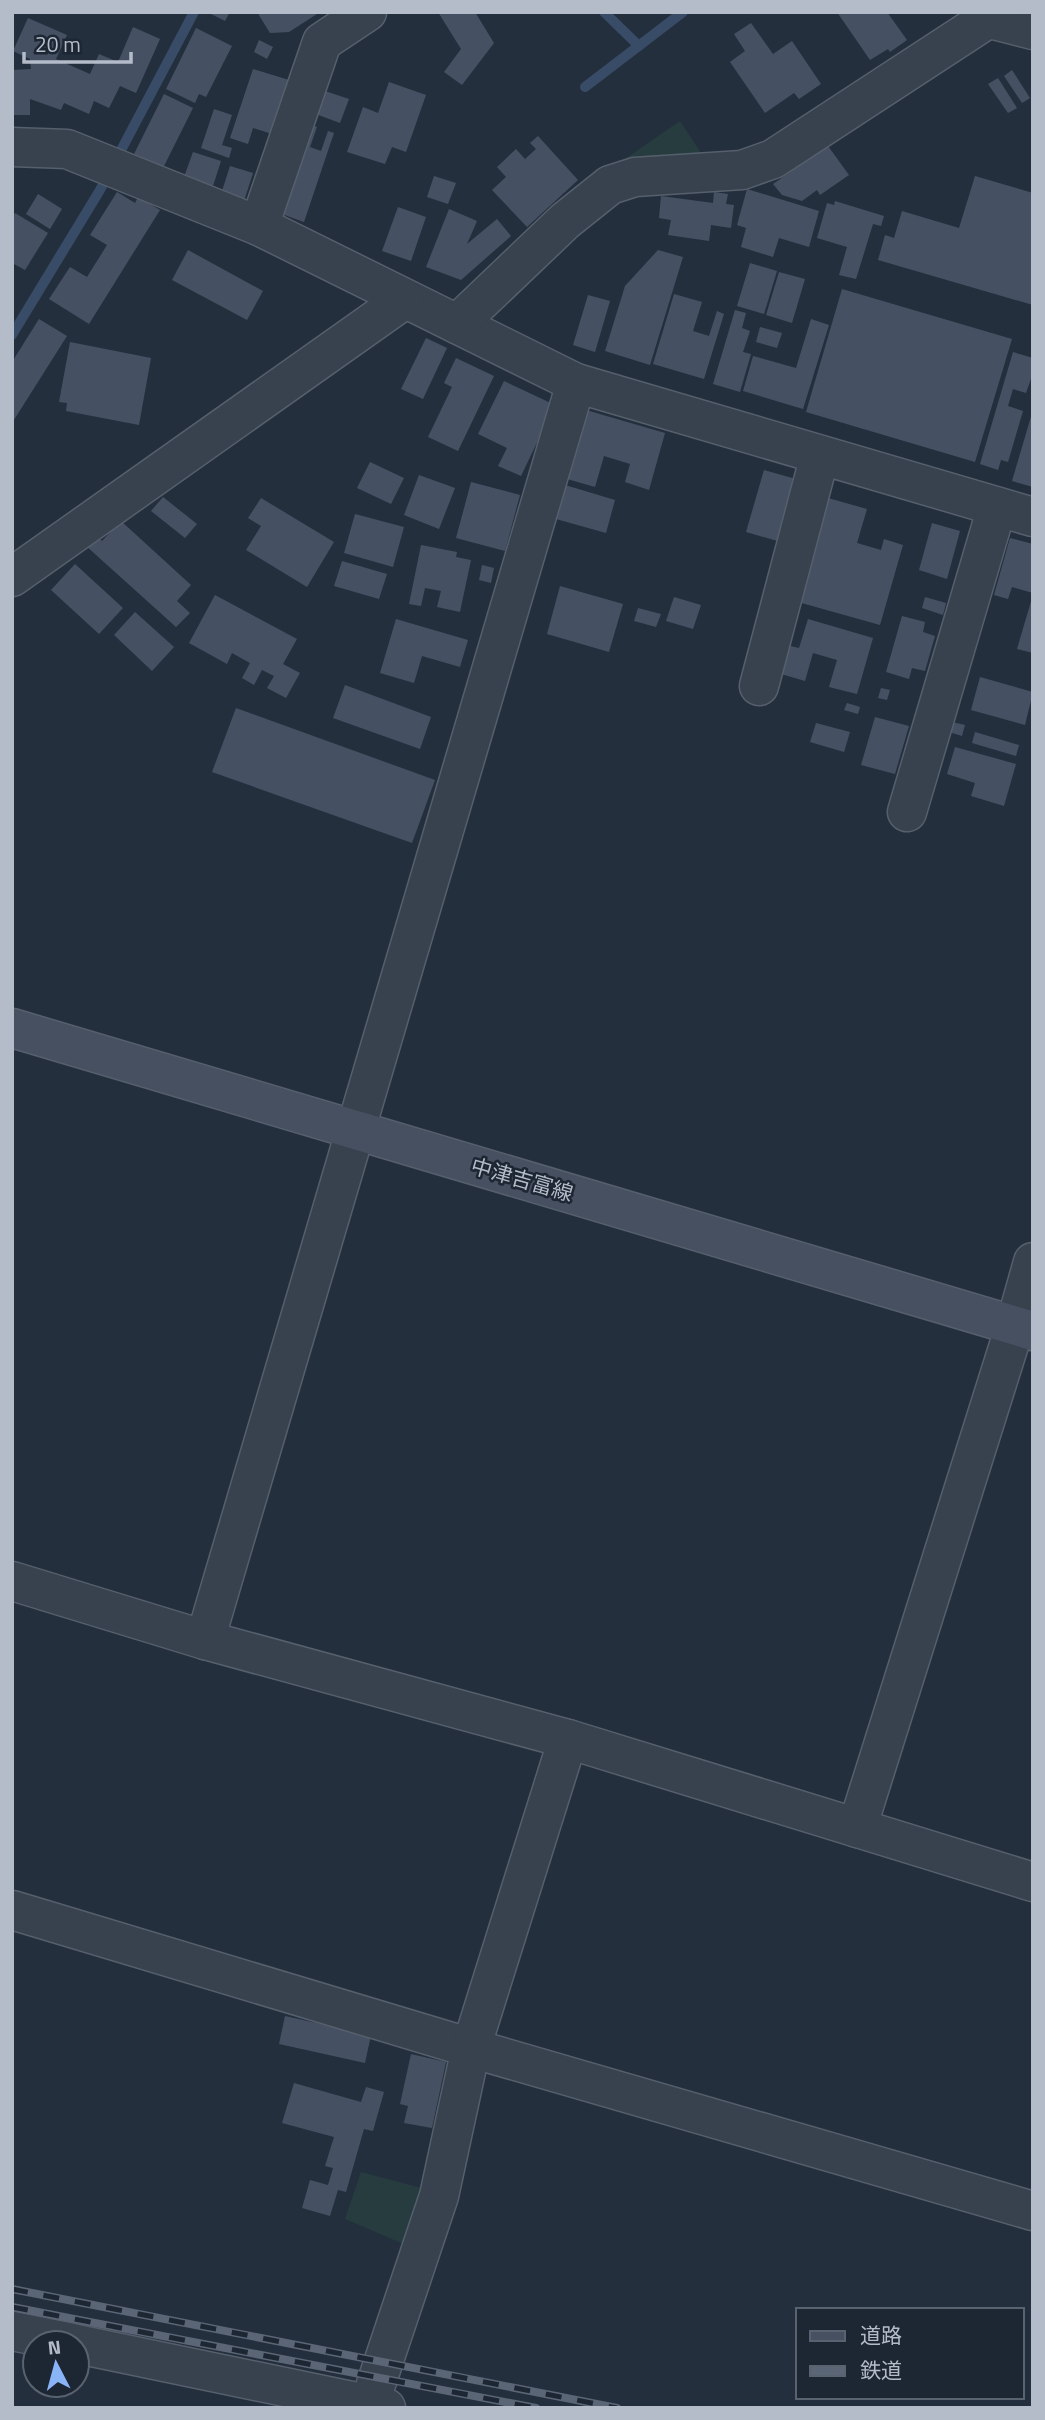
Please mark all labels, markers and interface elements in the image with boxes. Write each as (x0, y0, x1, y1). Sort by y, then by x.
scale bar (24, 21, 131, 65)
text: 20 m (35, 28, 81, 60)
street label: 中津吉富線 (467, 1149, 577, 1209)
legend (796, 2308, 1024, 2399)
text: 道路 (860, 2319, 902, 2351)
north arrow (21, 2329, 91, 2399)
text: N (46, 2331, 62, 2362)
text: 鉄道 (860, 2354, 902, 2386)

